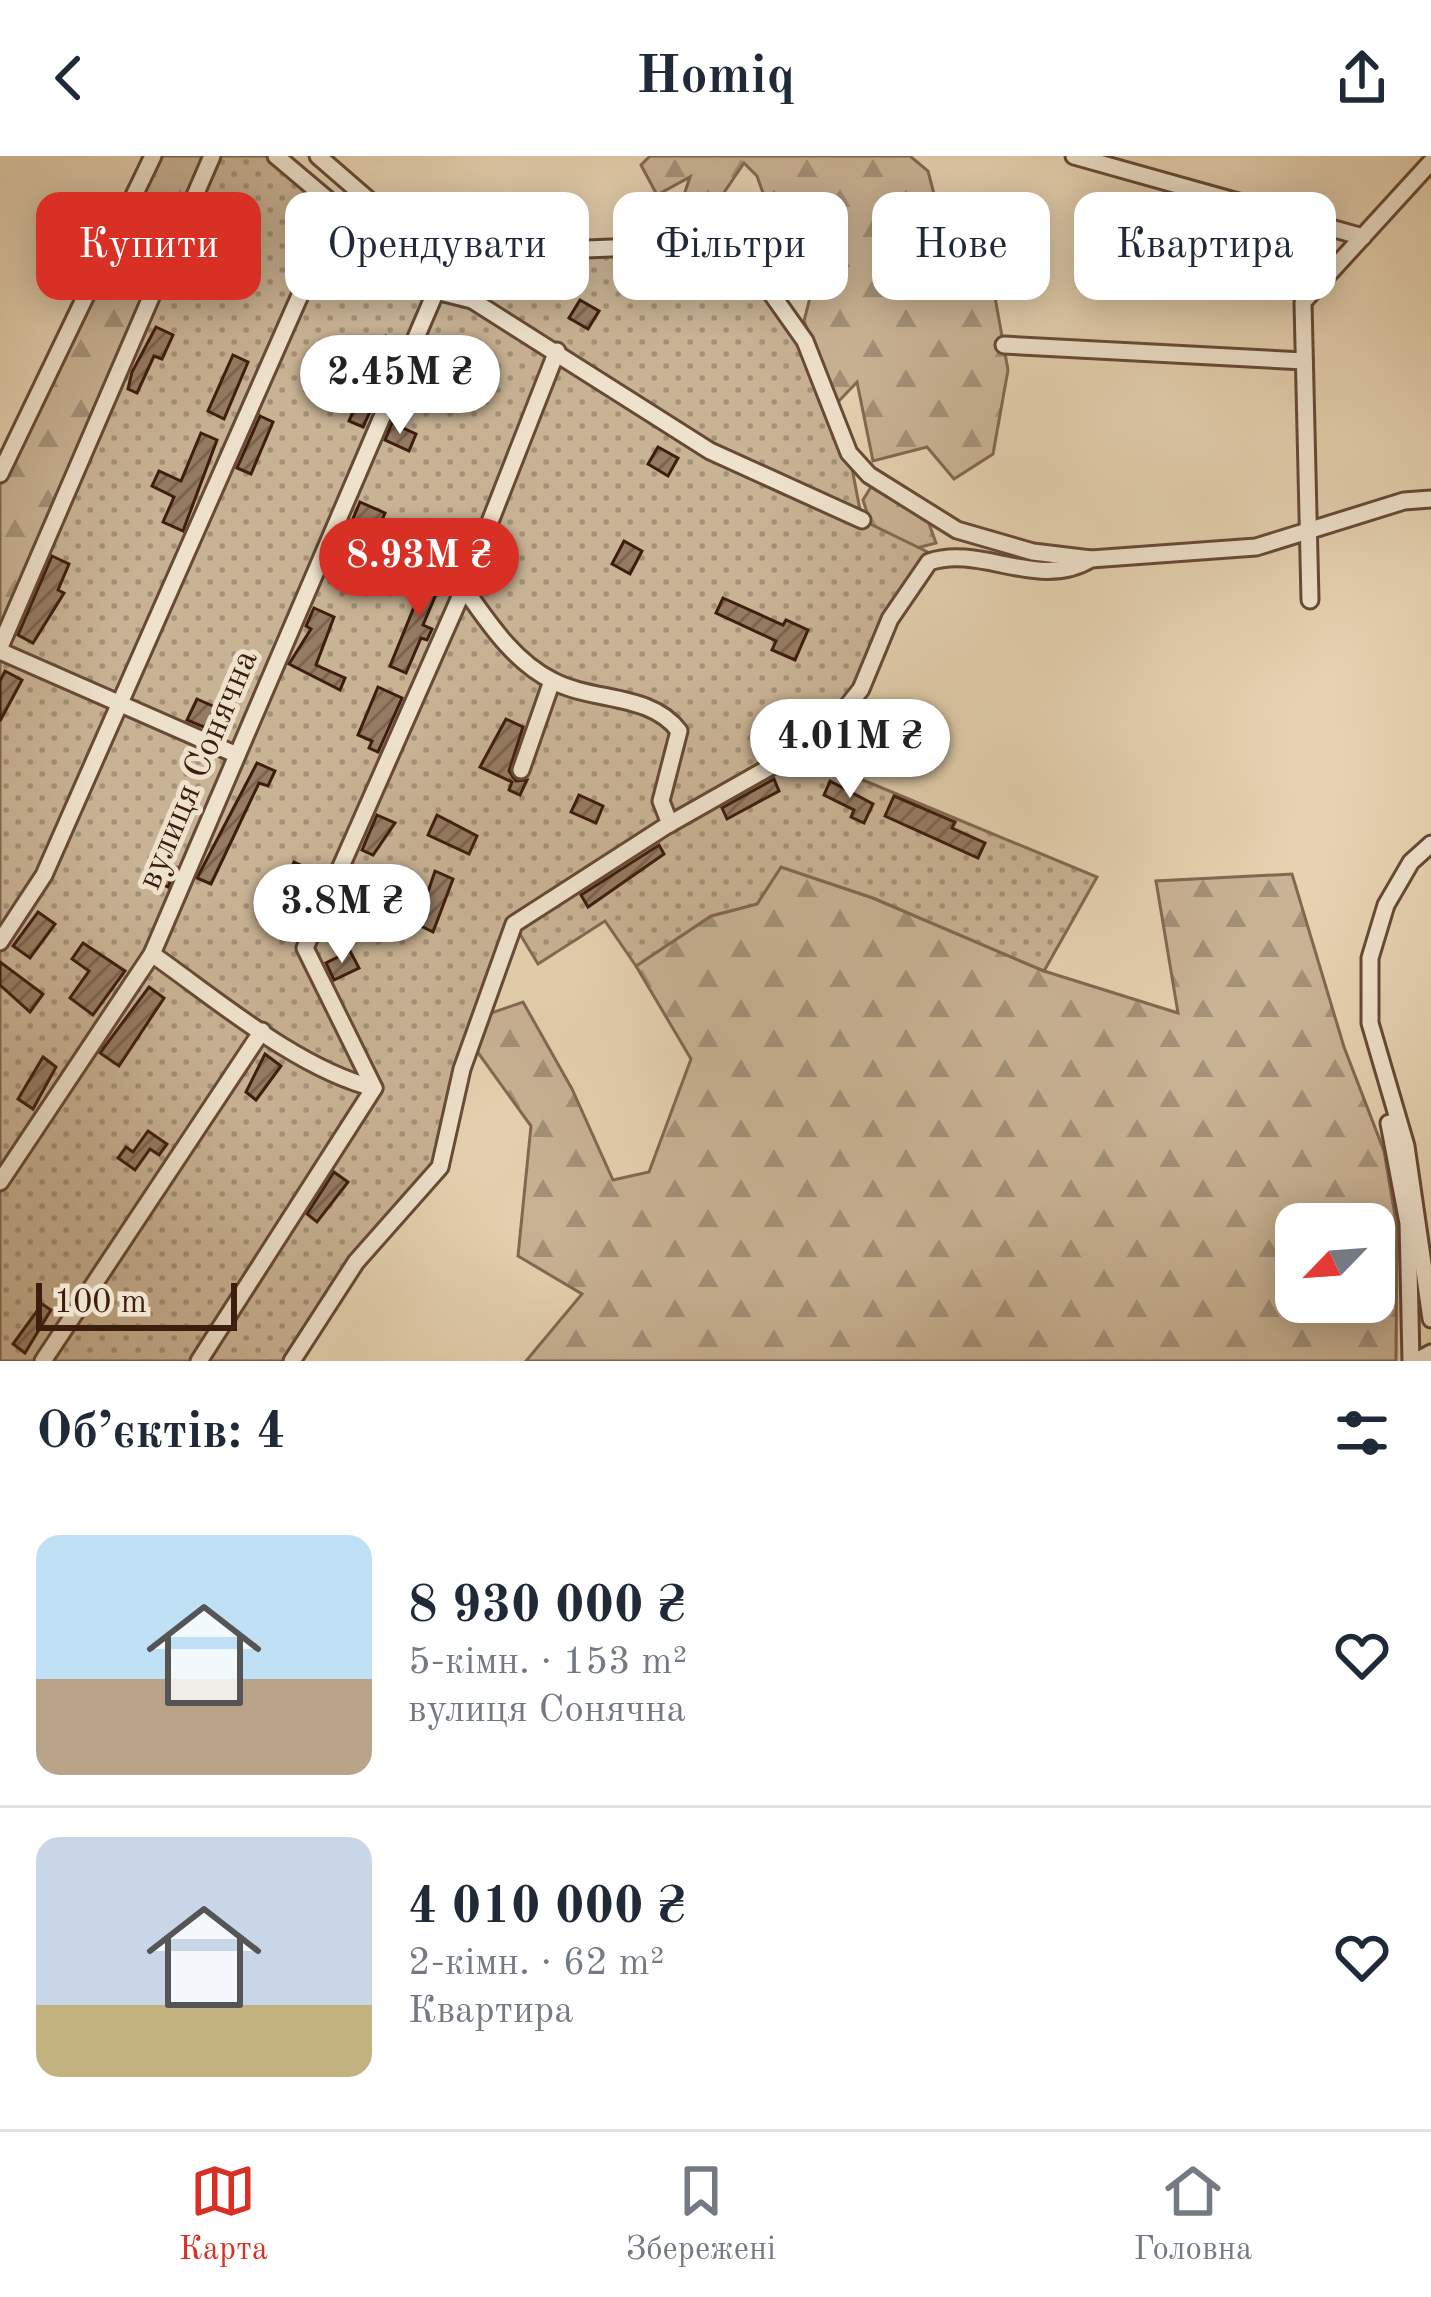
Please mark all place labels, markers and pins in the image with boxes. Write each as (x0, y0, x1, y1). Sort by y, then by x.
pin: 2.45M ₴ (289, 335, 511, 437)
pin: 8.93M ₴ (308, 518, 530, 620)
pin: 4.01M ₴ (739, 699, 961, 801)
pin: 3.8M ₴ (244, 864, 440, 966)

